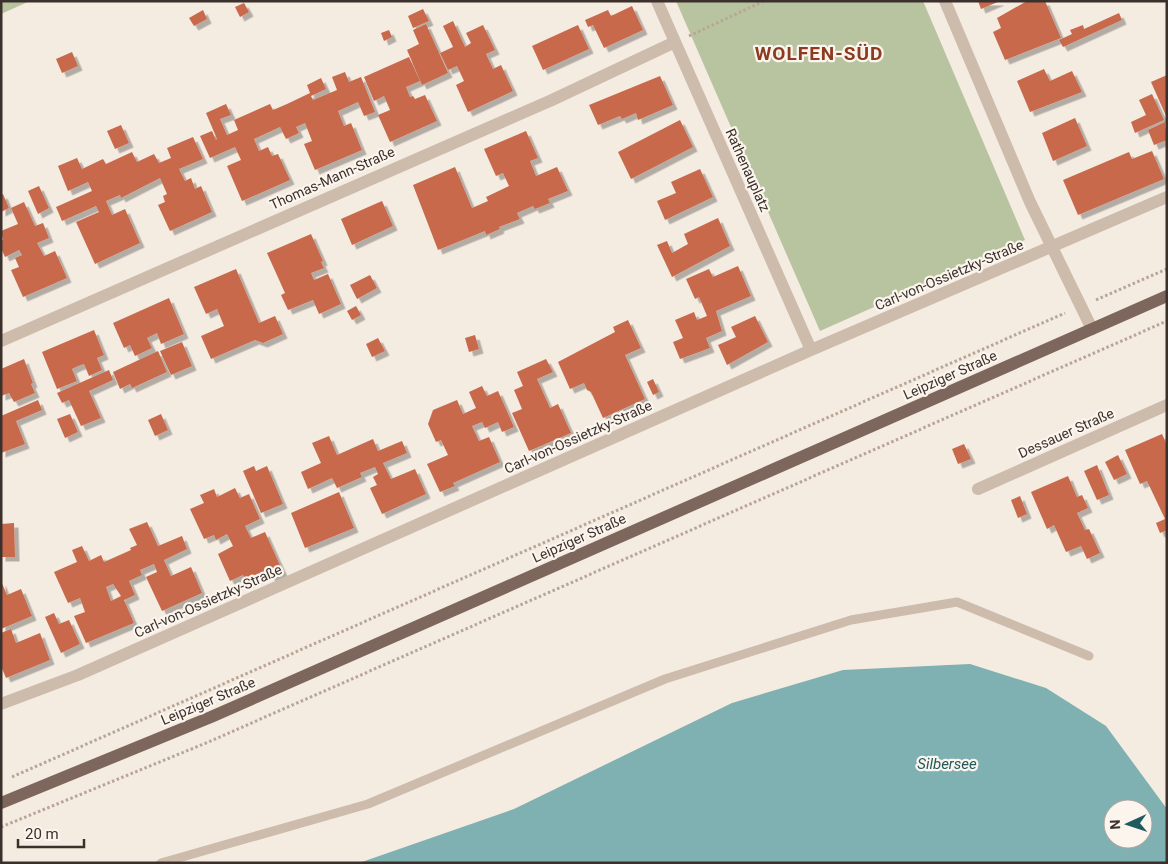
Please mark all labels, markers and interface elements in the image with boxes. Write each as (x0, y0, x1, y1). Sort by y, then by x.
district label: WOLFEN-SÜD (755, 42, 883, 65)
street label: Rathenauplatz (723, 126, 774, 214)
street label: Thomas-Mann-Straße (267, 143, 397, 213)
street label: Carl-von-Ossietzky-Straße (872, 236, 1026, 314)
street label: Leipziger Straße (901, 347, 999, 403)
street label: Carl-von-Ossietzky-Straße (502, 397, 654, 477)
street label: Dessauer Straße (1016, 405, 1116, 461)
street label: Leipziger Straße (530, 510, 628, 566)
street label: Carl-von-Ossietzky-Straße (132, 561, 284, 641)
street label: Leipziger Straße (159, 674, 257, 728)
water label: Silbersee (917, 755, 977, 773)
north arrow (1103, 799, 1153, 849)
scale bar (18, 816, 84, 848)
text: N (1107, 819, 1123, 830)
text: 20 m (25, 825, 59, 843)

